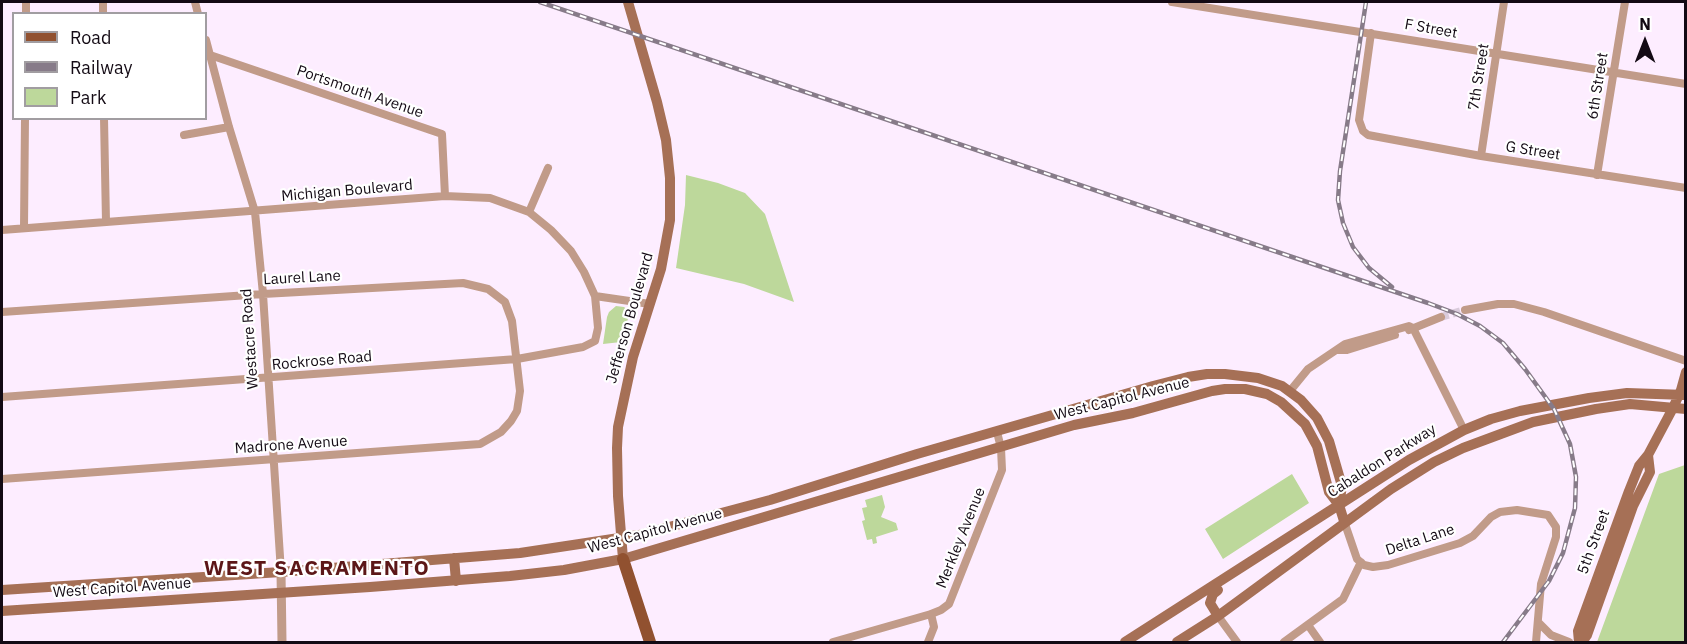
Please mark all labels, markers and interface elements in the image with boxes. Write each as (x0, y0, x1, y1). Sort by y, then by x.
legend (12, 12, 207, 120)
north arrow (1615, 12, 1675, 72)
text: N (1639, 14, 1651, 34)
street label: F Street (1403, 16, 1459, 42)
text: Road (70, 26, 111, 49)
street label: 7th Street (1465, 42, 1493, 112)
street label: 6th Street (1584, 51, 1612, 121)
text: Railway (70, 56, 132, 79)
street label: Portsmouth Avenue (294, 62, 426, 122)
text: Park (70, 86, 106, 109)
street label: G Street (1504, 138, 1562, 164)
street label: Michigan Boulevard (280, 176, 414, 206)
street label: Jefferson Boulevard (603, 250, 657, 386)
street label: Laurel Lane (263, 267, 341, 289)
street label: Westacre Road (237, 288, 263, 390)
street label: Rockrose Road (271, 348, 373, 374)
street label: West Capitol Avenue (1053, 374, 1191, 424)
street label: Cabaldon Parkway (1324, 420, 1440, 502)
street label: Madrone Avenue (234, 432, 348, 458)
street label: Merkley Avenue (933, 485, 989, 591)
street label: West Capitol Avenue (586, 504, 724, 558)
street label: 5th Street (1574, 507, 1614, 577)
street label: Delta Lane (1383, 520, 1457, 560)
district label: WEST SACRAMENTO (204, 556, 430, 582)
street label: West Capitol Avenue (52, 574, 192, 602)

